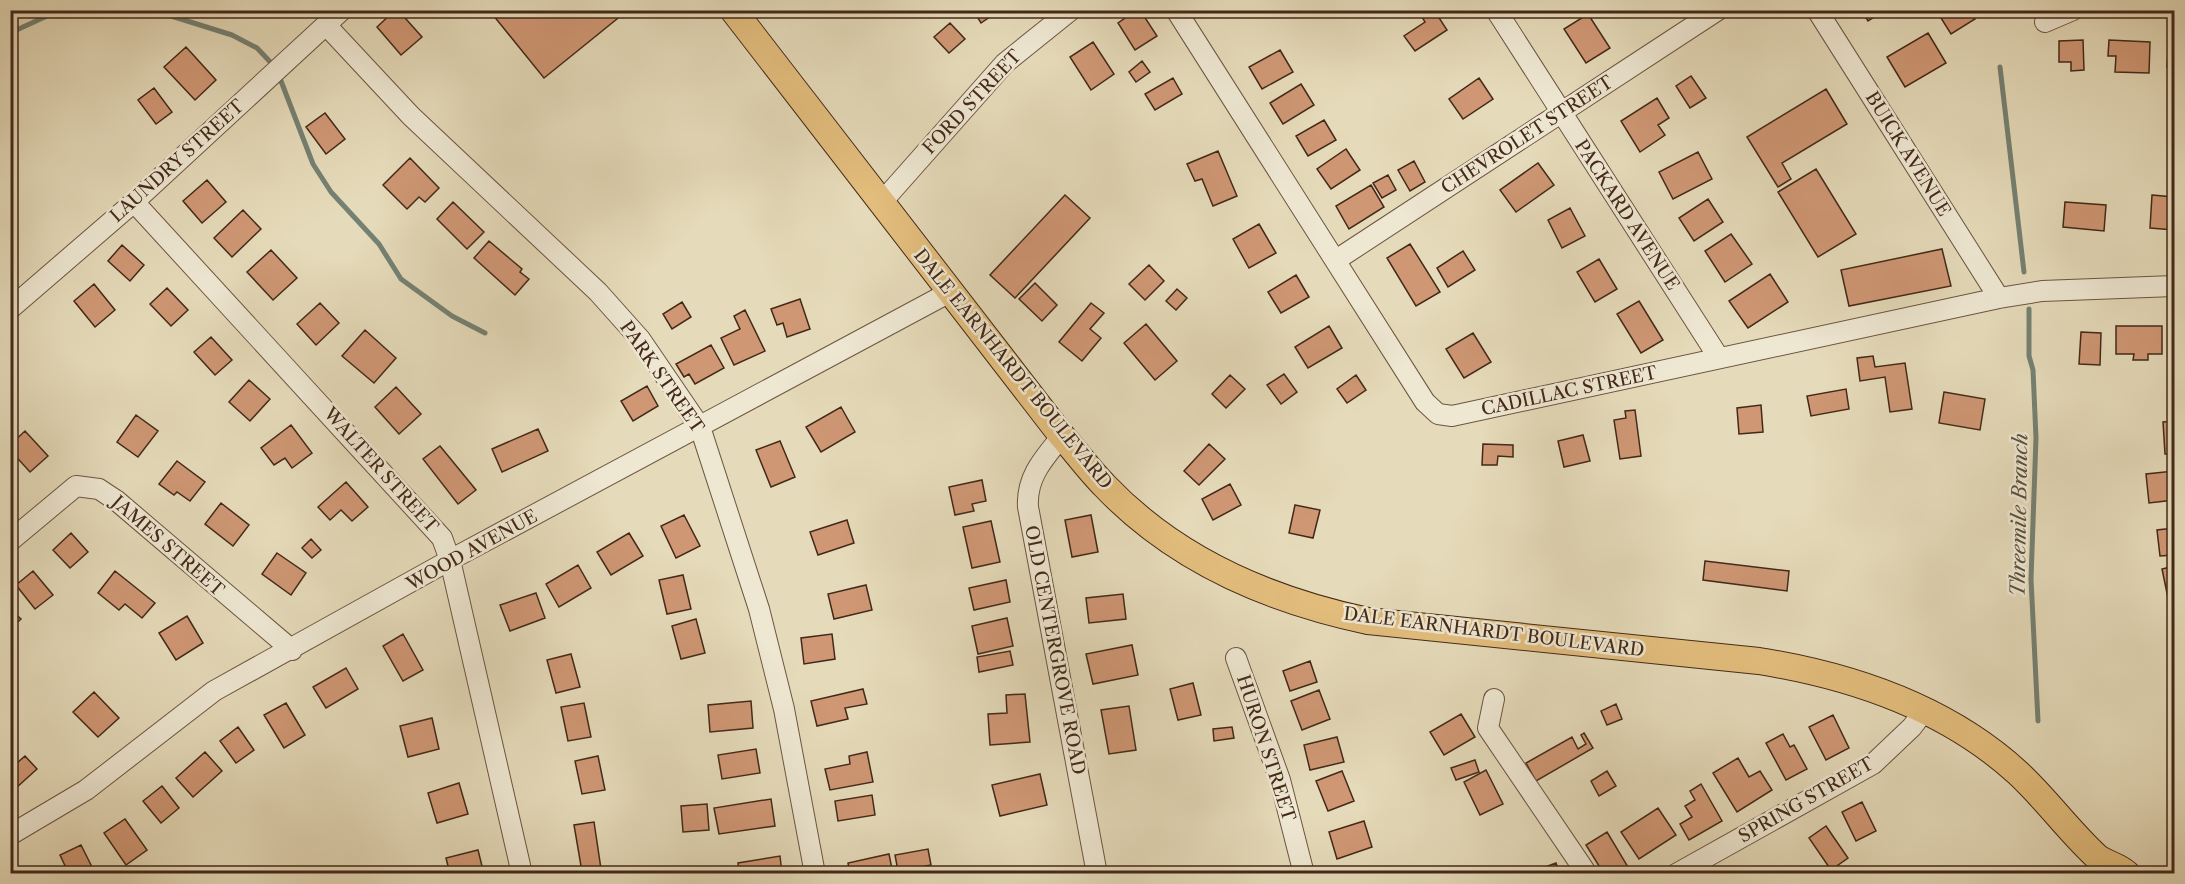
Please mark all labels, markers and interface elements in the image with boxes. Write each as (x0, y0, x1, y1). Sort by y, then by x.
street label: FORD STREET (918, 45, 1026, 159)
street label: CHEVROLET STREET (1437, 71, 1617, 199)
street label: BUICK AVENUE (1861, 88, 1955, 220)
street label: LAUNDRY STREET (106, 95, 249, 227)
street label: PACKARD AVENUE (1570, 136, 1684, 294)
street label: DALE EARNHARDT BOULEVARD (909, 244, 1117, 494)
street label: PARK STREET (615, 317, 709, 438)
street label: CADILLAC STREET (1479, 362, 1659, 420)
street label: WALTER STREET (318, 402, 443, 537)
water label: Threemile Branch (2006, 433, 2032, 597)
street label: JAMES STREET (105, 489, 229, 601)
street label: WOOD AVENUE (402, 505, 541, 595)
street label: OLD CENTERGROVE ROAD (1020, 524, 1090, 776)
street label: DALE EARNHARDT BOULEVARD (1342, 603, 1646, 661)
street label: HURON STREET (1232, 672, 1300, 824)
street label: SPRING STREET (1735, 752, 1878, 848)

